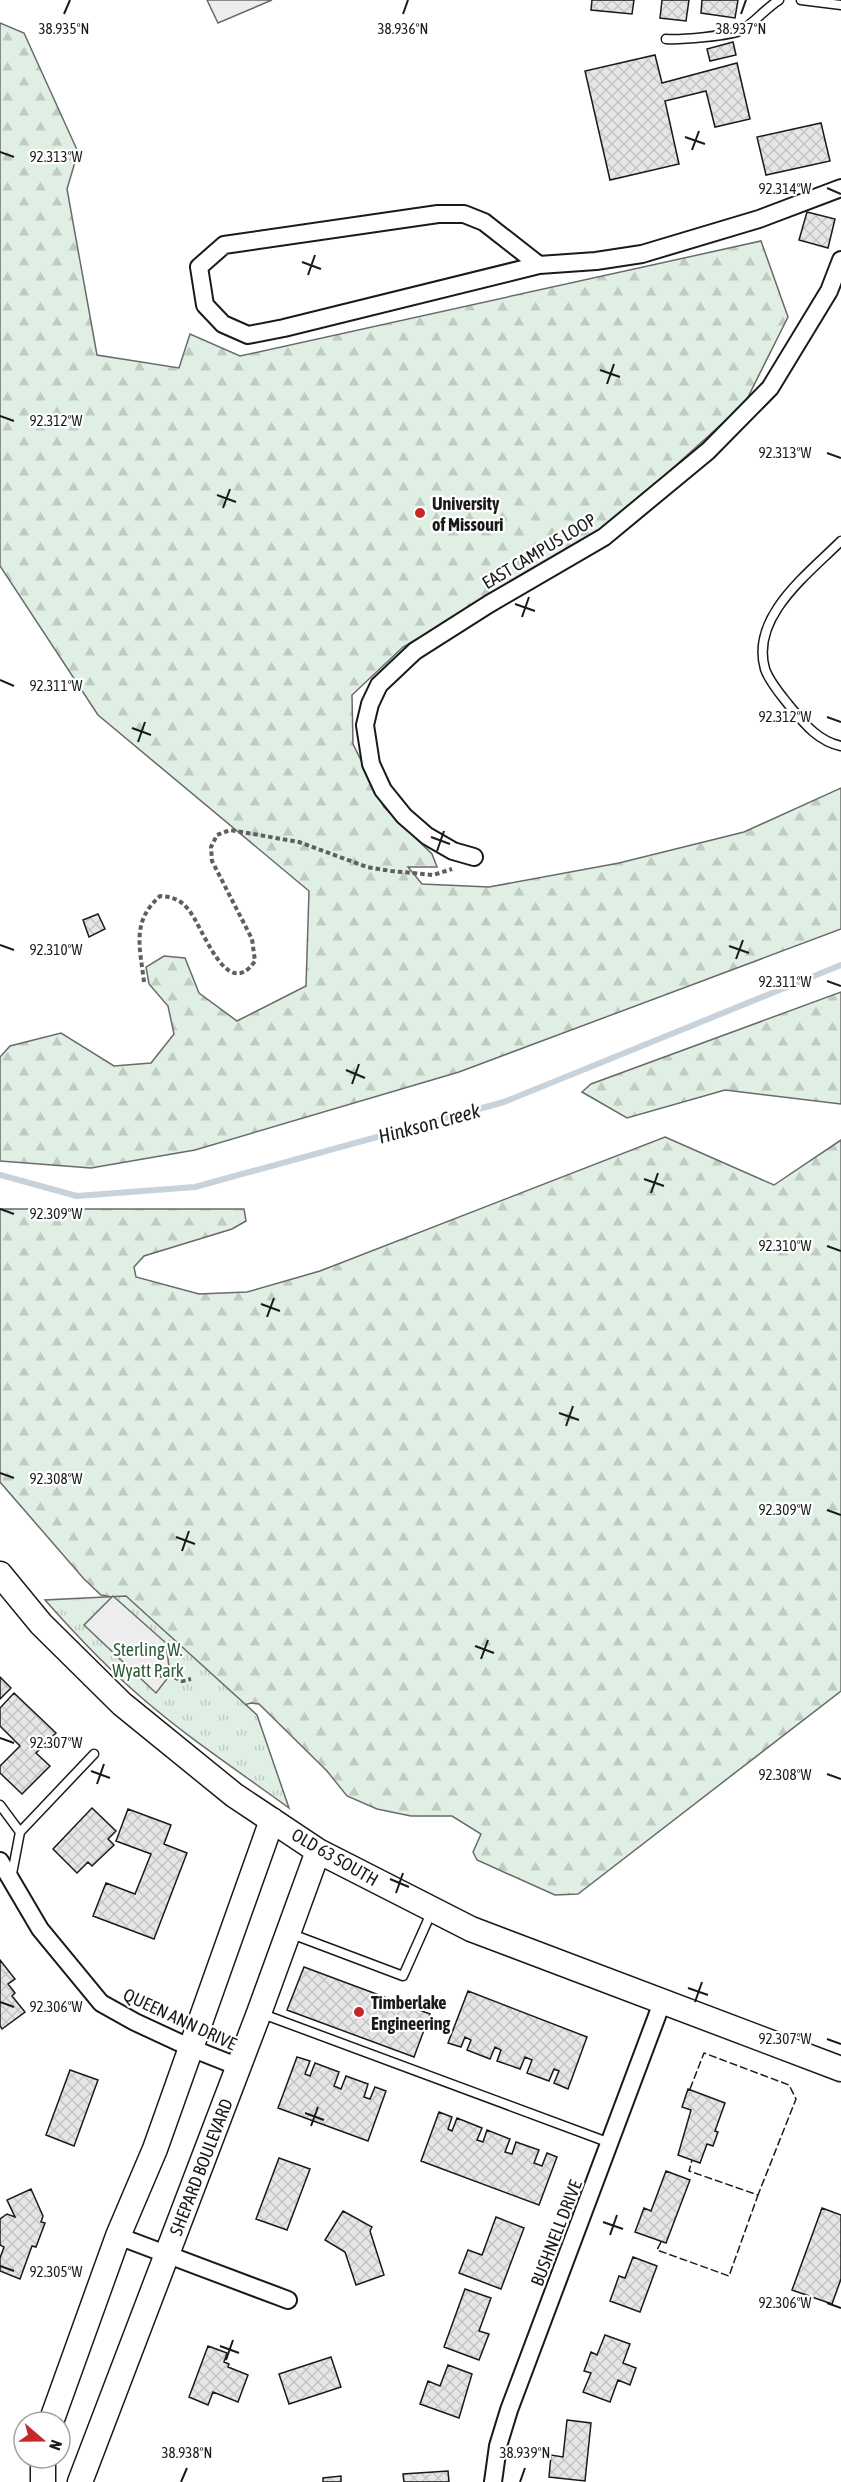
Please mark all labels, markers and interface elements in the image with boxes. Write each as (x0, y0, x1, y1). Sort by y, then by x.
text: 38.935°N (39, 20, 89, 37)
text: 38.936°N (378, 20, 428, 37)
text: 38.937°N (716, 20, 766, 37)
text: 92.313°W (30, 148, 83, 165)
text: 92.314°W (759, 180, 812, 197)
text: 92.312°W (30, 412, 83, 429)
text: 92.313°W (759, 444, 812, 461)
place label: University of Missouri (432, 493, 503, 535)
marker: University of Missouri (413, 506, 427, 520)
street label: EAST CAMPUS LOOP (478, 509, 600, 593)
text: 92.311°W (30, 677, 83, 694)
text: 92.312°W (759, 708, 812, 725)
text: 92.310°W (30, 941, 83, 958)
text: 92.311°W (759, 973, 812, 990)
water label: Hinkson Creek (376, 1098, 483, 1148)
text: 92.309°W (30, 1205, 83, 1222)
text: 92.310°W (759, 1237, 812, 1254)
text: 92.308°W (30, 1470, 83, 1487)
text: 92.309°W (759, 1501, 812, 1518)
park label: Sterling W. Wyatt Park (112, 1639, 184, 1681)
text: 92.307°W (30, 1734, 83, 1751)
text: 92.308°W (759, 1766, 812, 1783)
street label: OLD 63 SOUTH (288, 1824, 382, 1890)
street label: QUEEN ANN DRIVE (120, 1984, 240, 2054)
place label: Timberlake Engineering (371, 1992, 450, 2034)
text: 92.306°W (30, 1998, 83, 2015)
marker: Timberlake Engineering (352, 2005, 366, 2019)
text: 92.307°W (759, 2030, 812, 2047)
street label: SHEPARD BOULEVARD (165, 2096, 237, 2238)
street label: BUSHNELL DRIVE (526, 2177, 586, 2289)
text: 92.305°W (30, 2263, 83, 2280)
text: 92.306°W (759, 2294, 812, 2311)
north arrow (12, 2410, 72, 2470)
text: N (46, 2438, 66, 2453)
text: 38.938°N (162, 2444, 212, 2461)
text: 38.939°N (500, 2444, 550, 2461)

